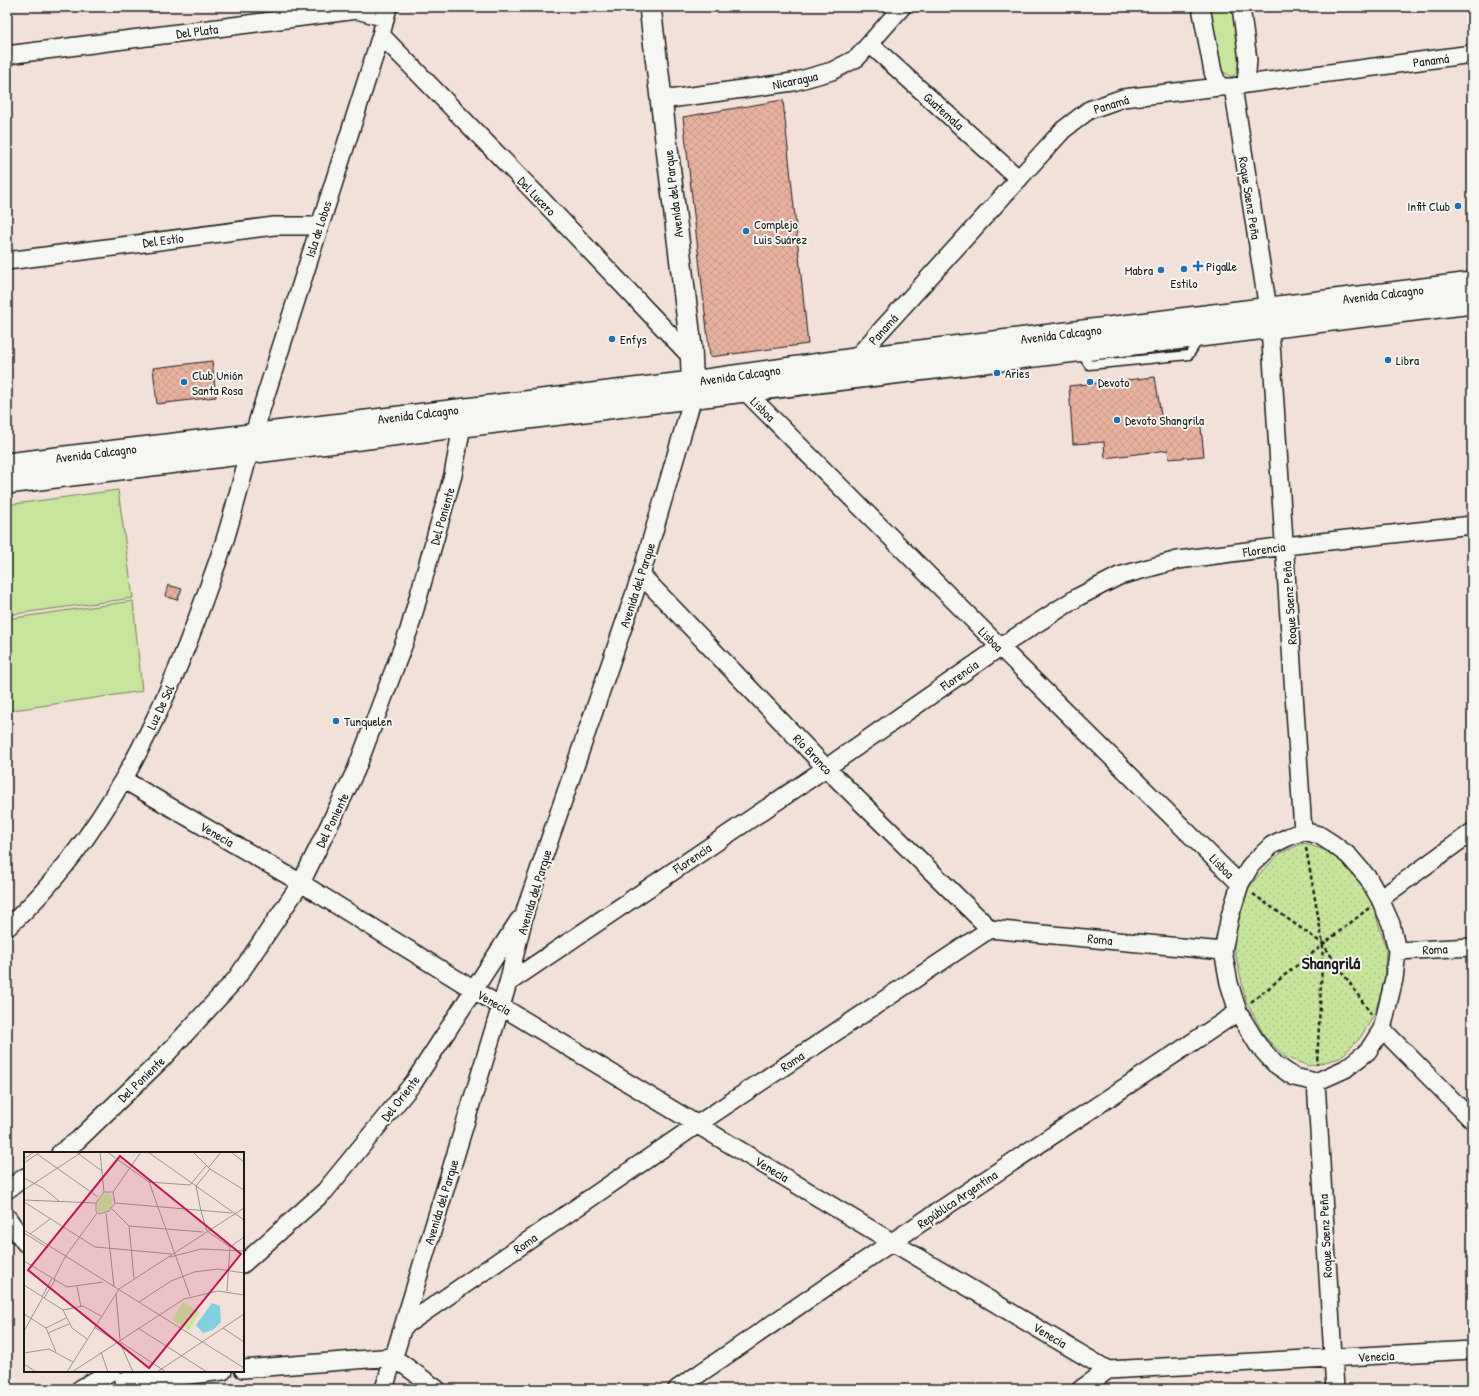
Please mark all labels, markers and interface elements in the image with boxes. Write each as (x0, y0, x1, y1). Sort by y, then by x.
street label: Del Plata (175, 19, 219, 43)
street label: Panamá (1412, 49, 1450, 71)
street label: Nicaragua (771, 66, 819, 94)
street label: Guatemala (920, 88, 968, 134)
street label: Panamá (1091, 90, 1131, 118)
street label: Avenida del Parque (659, 149, 687, 239)
street label: Roque Saenz Peña (1235, 155, 1265, 241)
street label: Del Lucero (514, 172, 560, 220)
place label: Infit Club (1407, 197, 1450, 215)
street label: Isla de Lobos (300, 198, 336, 260)
marker: Infit Club (1453, 201, 1463, 211)
place label: Complejo Luis Suárez (754, 215, 807, 248)
marker: Complejo Luis Suárez (741, 226, 751, 236)
street label: Del Estío (141, 229, 185, 251)
place label: Pigalle (1206, 257, 1237, 275)
place label: Mabra (1125, 261, 1153, 279)
marker: Pigalle (1193, 261, 1203, 271)
marker: Estilo (1179, 264, 1189, 274)
marker: Mabra (1156, 265, 1166, 275)
place label: Estilo (1171, 274, 1197, 292)
street label: Avenida Calcagno (1342, 280, 1424, 308)
street label: Panamá (864, 310, 902, 348)
street label: Avenida Calcagno (1020, 320, 1102, 348)
place label: Enfys (620, 330, 647, 348)
marker: Enfys (607, 334, 617, 344)
place label: Libra (1396, 351, 1419, 369)
marker: Libra (1383, 355, 1393, 365)
street label: Avenida Calcagno (698, 360, 782, 390)
place label: Aries (1005, 364, 1029, 382)
place label: Club Unión Santa Rosa (192, 366, 243, 399)
marker: Aries (992, 368, 1002, 378)
place label: Devoto (1098, 373, 1130, 391)
marker: Club Unión Santa Rosa (179, 377, 189, 387)
marker: Devoto (1085, 377, 1095, 387)
street label: Lisboa (747, 393, 779, 425)
street label: Avenida Calcagno (377, 400, 459, 428)
place label: Devoto Shangrila (1125, 411, 1204, 429)
marker: Devoto Shangrila (1112, 415, 1122, 425)
street label: Avenida Calcagno (55, 439, 137, 467)
street label: Del Poniente (425, 485, 459, 547)
street label: Florencia (1241, 537, 1286, 561)
street label: Avenida del Parque (615, 540, 659, 630)
street label: Roque Saenz Peña (1277, 561, 1301, 645)
street label: Lisboa (975, 623, 1007, 655)
street label: Florencia (936, 655, 982, 695)
street label: Luz De Sol (142, 681, 178, 732)
place label: Tunquelen (344, 712, 392, 730)
marker: Tunquelen (331, 716, 341, 726)
street label: Río Branco (789, 730, 837, 778)
street label: Del Poniente (311, 790, 353, 850)
street label: Venecia (197, 817, 237, 851)
street label: Florencia (668, 839, 715, 878)
street label: Avenida del Parque (513, 847, 555, 937)
street label: Lisboa (1206, 850, 1238, 882)
street label: Roma (1087, 929, 1113, 949)
street label: Roma (1422, 939, 1448, 959)
district label: Shangrilá (1302, 951, 1361, 975)
street label: Venecia (474, 985, 514, 1019)
street label: Roma (777, 1047, 807, 1075)
street label: Del Poniente (114, 1052, 168, 1106)
street label: Del Oriente (376, 1071, 424, 1125)
inset map (24, 1152, 244, 1372)
street label: Venecia (752, 1152, 792, 1186)
street label: Avenida del Parque (420, 1157, 462, 1247)
street label: República Argentina (913, 1165, 1001, 1233)
street label: Roque Saenz Peña (1314, 1194, 1336, 1278)
street label: Roma (510, 1228, 540, 1258)
street label: Venecia (1030, 1318, 1070, 1352)
street label: Venecia (1357, 1346, 1395, 1366)

